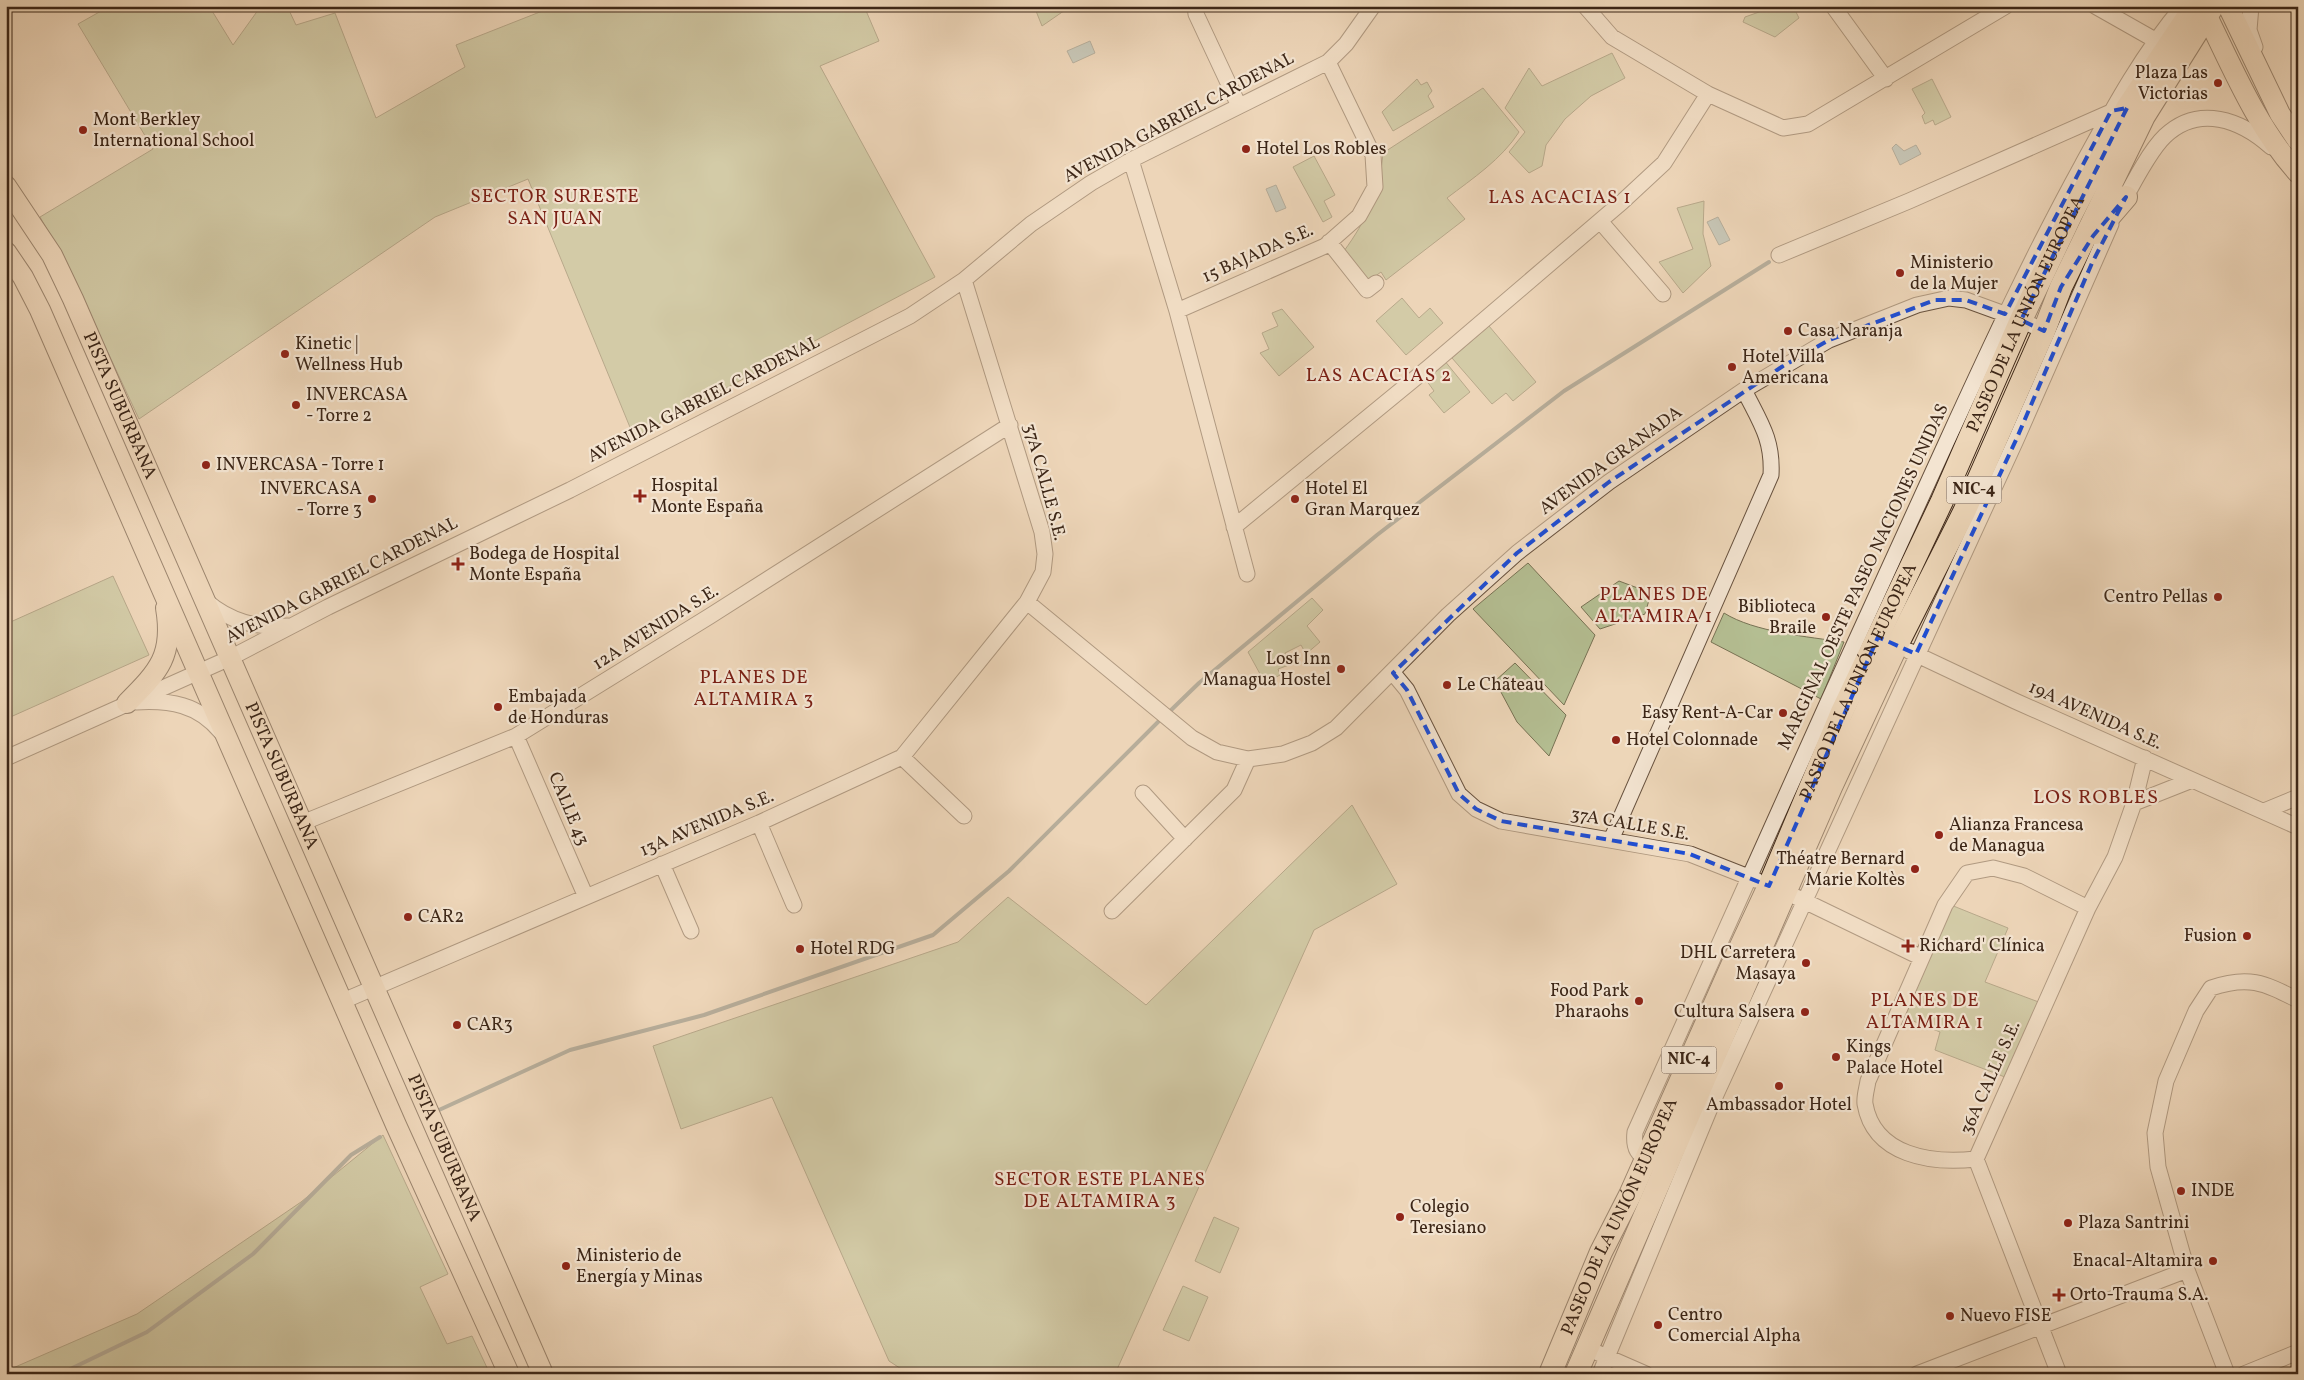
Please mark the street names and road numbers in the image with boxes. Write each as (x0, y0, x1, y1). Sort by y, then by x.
street label: AVENIDA GABRIEL CARDENAL (1059, 46, 1299, 190)
street label: PASEO DE LA UNIÓN EUROPEA (1961, 191, 2092, 437)
street label: 15 BAJADA S.E. (1198, 218, 1318, 290)
street label: PISTA SUBURBANA (76, 328, 163, 483)
street label: AVENIDA GABRIEL CARDENAL (584, 330, 824, 470)
street label: AVENIDA GRANADA (1534, 400, 1688, 521)
street label: MARGINAL OESTE PASEO NACIONES UNIDAS (1772, 400, 1956, 754)
street label: 37A CALLE S.E. (1016, 421, 1072, 543)
road number: NIC-4 (1946, 476, 2002, 504)
street label: AVENIDA GABRIEL CARDENAL (222, 511, 462, 651)
street label: PASEO DE LA UNIÓN EUROPEA (1794, 559, 1923, 804)
street label: 12A AVENIDA S.E. (588, 579, 724, 677)
street label: 19A AVENIDA S.E. (2024, 675, 2166, 757)
street label: PISTA SUBURBANA (238, 698, 325, 854)
street label: CALLE 43 (541, 768, 595, 850)
street label: 13A AVENIDA S.E. (636, 784, 778, 864)
street label: 37A CALLE S.E. (1569, 802, 1691, 848)
street label: 36A CALLE S.E. (1955, 1017, 2027, 1139)
road number: NIC-4 (1662, 1046, 1716, 1074)
street label: PISTA SUBURBANA (401, 1070, 487, 1226)
street label: PASEO DE LA UNIÓN EUROPEA (1555, 1094, 1684, 1339)

